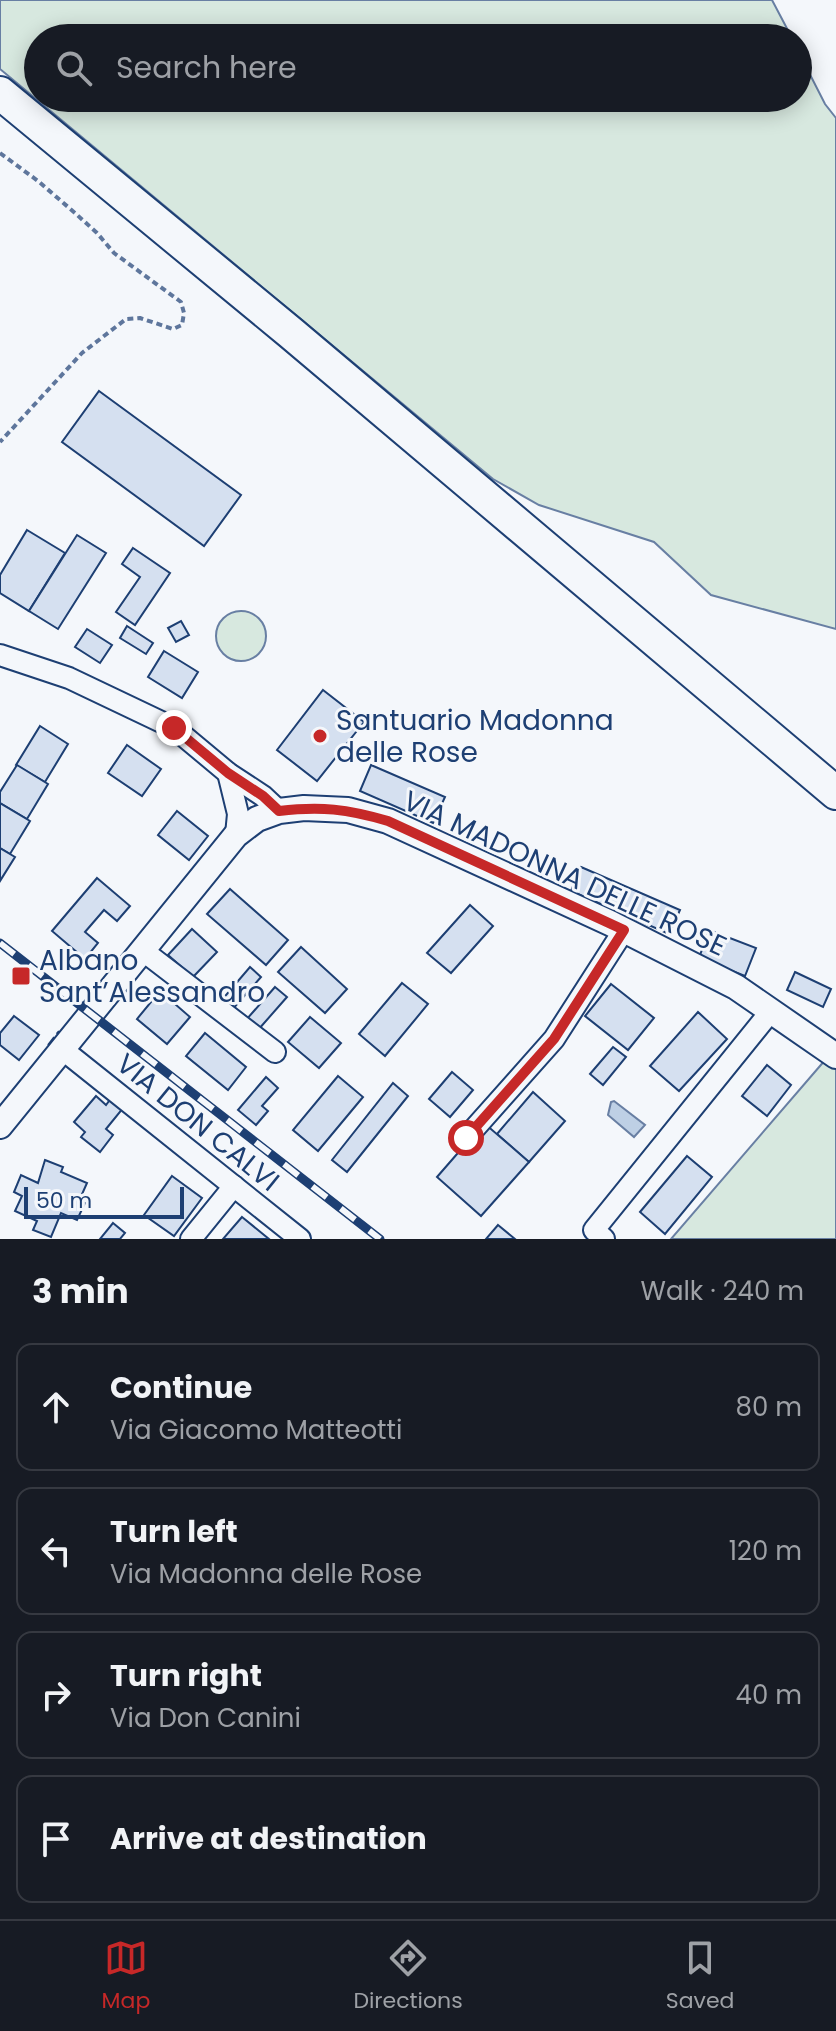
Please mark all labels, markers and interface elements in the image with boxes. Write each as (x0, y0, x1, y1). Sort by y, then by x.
search box (24, 24, 812, 112)
icon: search (52, 46, 96, 90)
text: Search here (116, 46, 297, 89)
place label: Santuario Madonna delle Rose (336, 701, 614, 772)
route end (156, 710, 192, 746)
marker: Santuario Madonna delle Rose (311, 727, 329, 745)
street label: VIA MADONNA DELLE ROSE (397, 781, 733, 966)
place label: Albano Sant’Alessandro (39, 941, 265, 1012)
marker: Albano Sant’Alessandro (10, 965, 32, 987)
street label: VIA DON CALVI (108, 1044, 287, 1200)
route start (448, 1120, 484, 1156)
scale bar (24, 1183, 184, 1219)
text: 50 m (36, 1185, 92, 1216)
text: 3 min (32, 1267, 129, 1315)
text: Walk · 240 m (641, 1273, 804, 1309)
text: Continue (110, 1366, 252, 1409)
icon: ahead (34, 1385, 78, 1429)
text: 80 m (736, 1389, 802, 1425)
text: Via Giacomo Matteotti (110, 1412, 402, 1448)
text: Turn left (110, 1510, 238, 1553)
icon: left (34, 1529, 78, 1573)
text: 120 m (729, 1533, 802, 1569)
text: Via Madonna delle Rose (110, 1556, 422, 1592)
text: Turn right (110, 1654, 262, 1697)
icon: right (34, 1673, 78, 1717)
text: 40 m (736, 1677, 802, 1713)
text: Via Don Canini (110, 1700, 301, 1736)
icon: arrive (34, 1817, 78, 1861)
text: Arrive at destination (110, 1817, 427, 1860)
tab: Map (102, 1936, 150, 2017)
tab: Directions (353, 1936, 463, 2017)
tab: Saved (666, 1936, 734, 2017)

